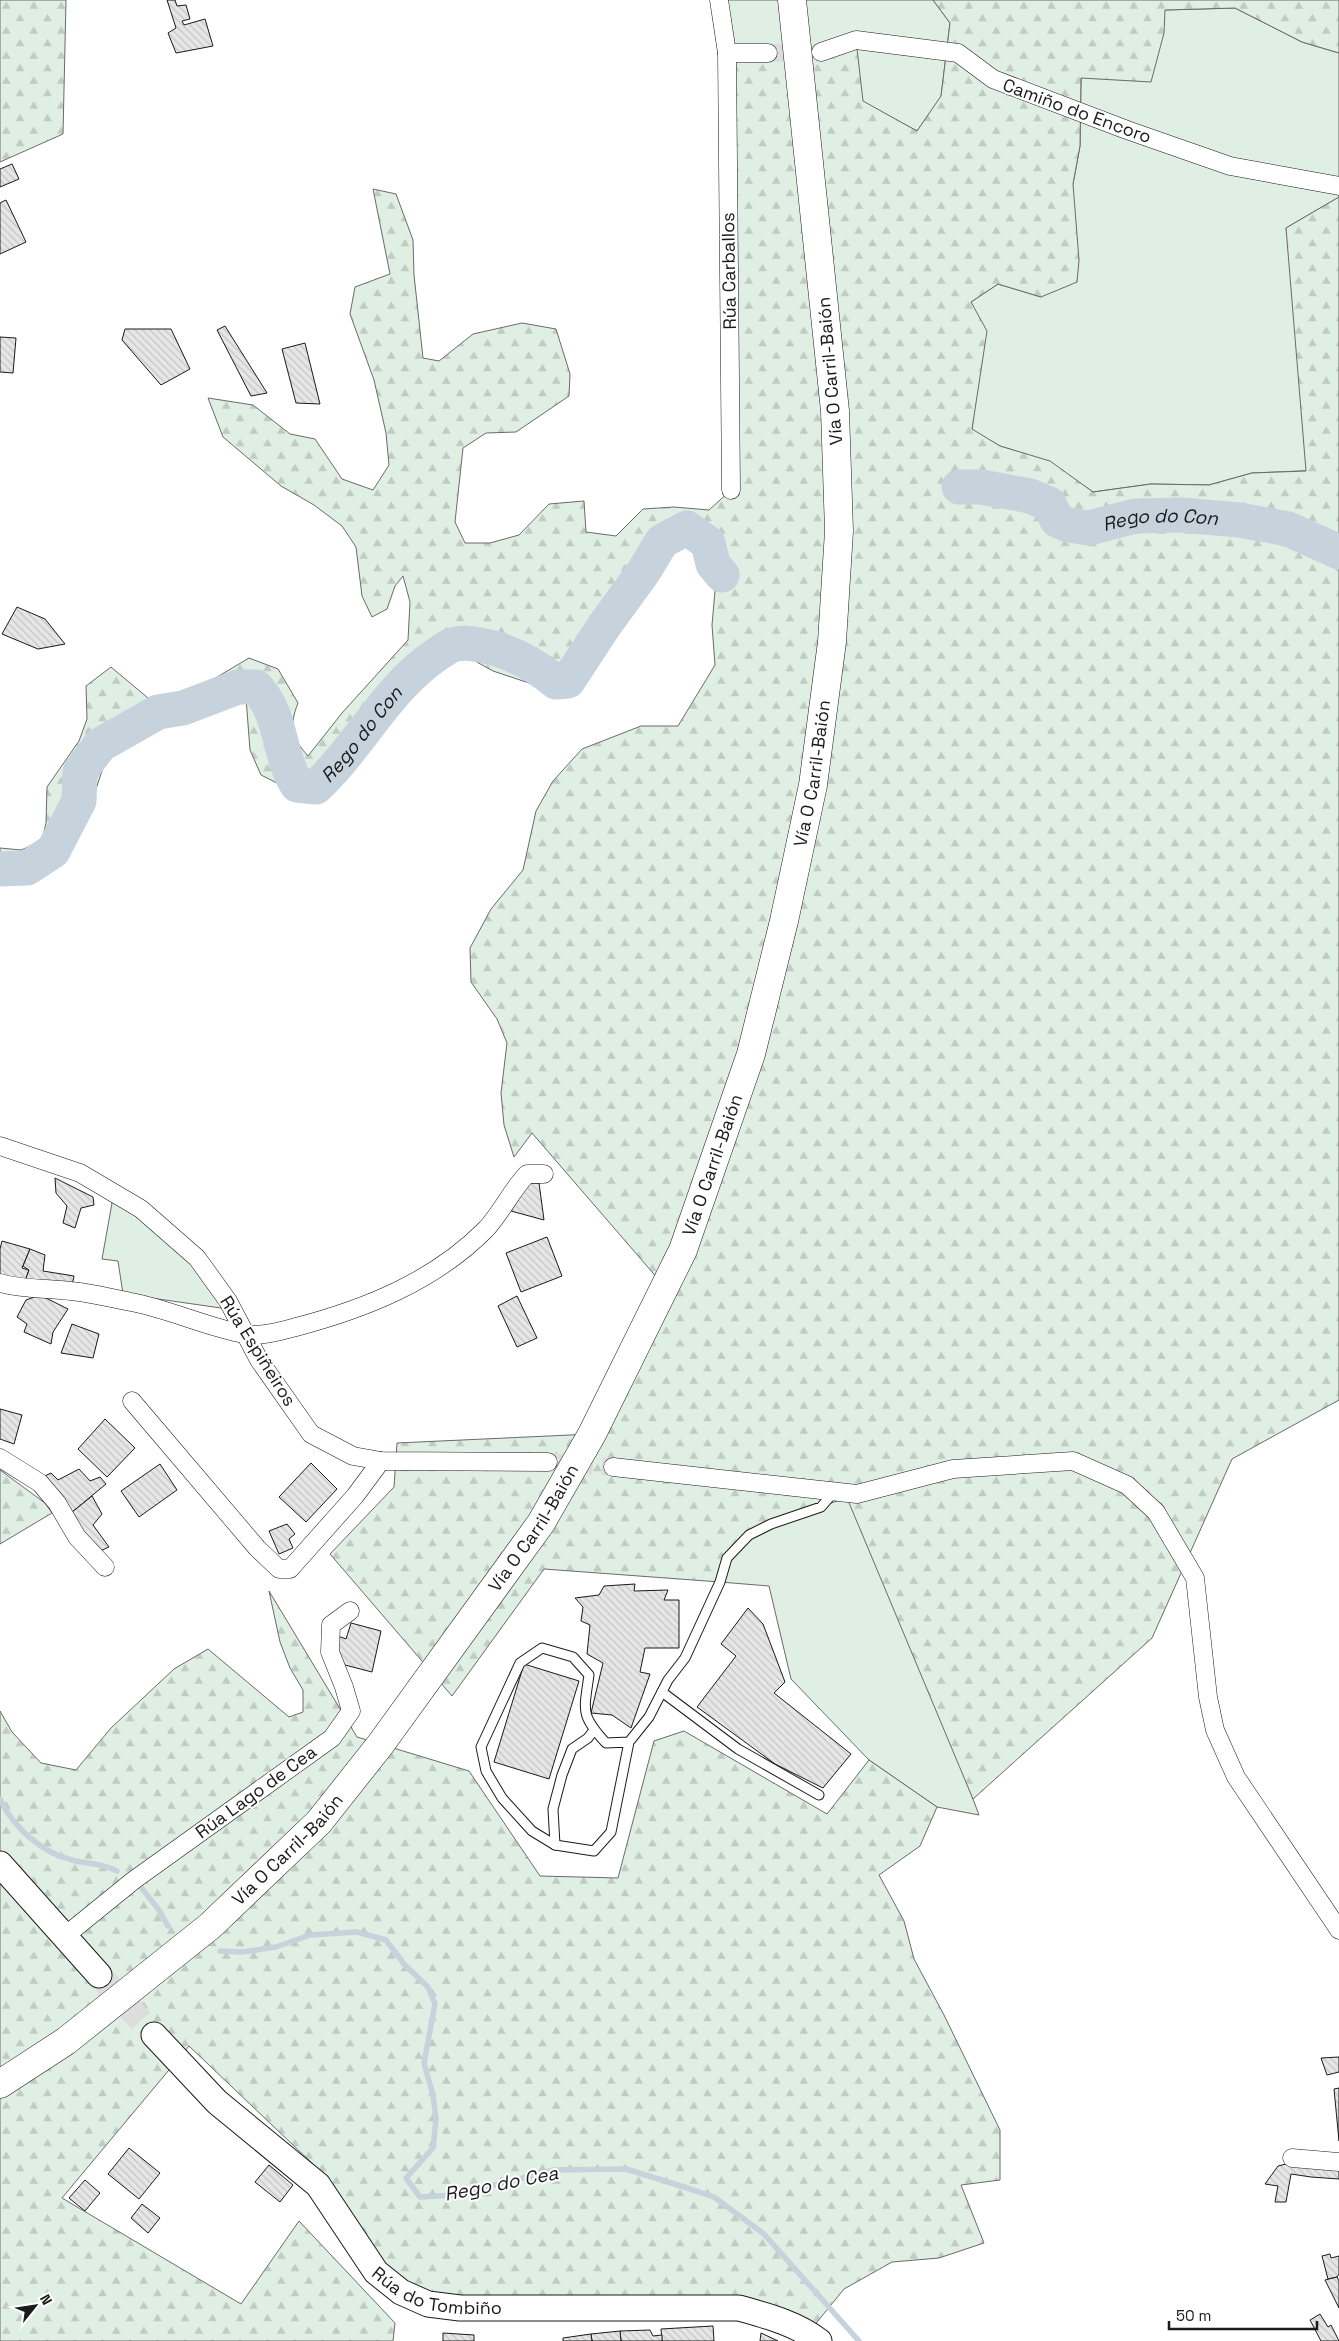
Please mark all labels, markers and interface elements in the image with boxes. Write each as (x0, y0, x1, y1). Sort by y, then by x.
street label: Camiño do Encoro (1000, 73, 1155, 148)
street label: Rúa Carballos (716, 212, 741, 330)
street label: Vía O Carril-Baión (812, 296, 847, 446)
water label: Rego do Con (1100, 503, 1219, 537)
water label: Rego do Con (315, 681, 408, 788)
street label: Vía O Carril-Baión (788, 698, 835, 849)
street label: Vía O Carril-Baión (677, 1091, 747, 1239)
street label: Rúa Espiñeiros (215, 1291, 302, 1410)
street label: Vía O Carril-Baión (483, 1460, 583, 1596)
street label: Rúa Lago de Cea (191, 1740, 321, 1843)
street label: Vía O Carril-Baión (227, 1789, 348, 1910)
water label: Rego do Cea (442, 2160, 560, 2207)
street label: Rúa do Tombiño (367, 2261, 502, 2319)
north arrow (10, 2281, 60, 2331)
text: N (36, 2291, 56, 2308)
scale bar (1169, 2298, 1316, 2330)
text: 50 m (1176, 2306, 1211, 2325)

